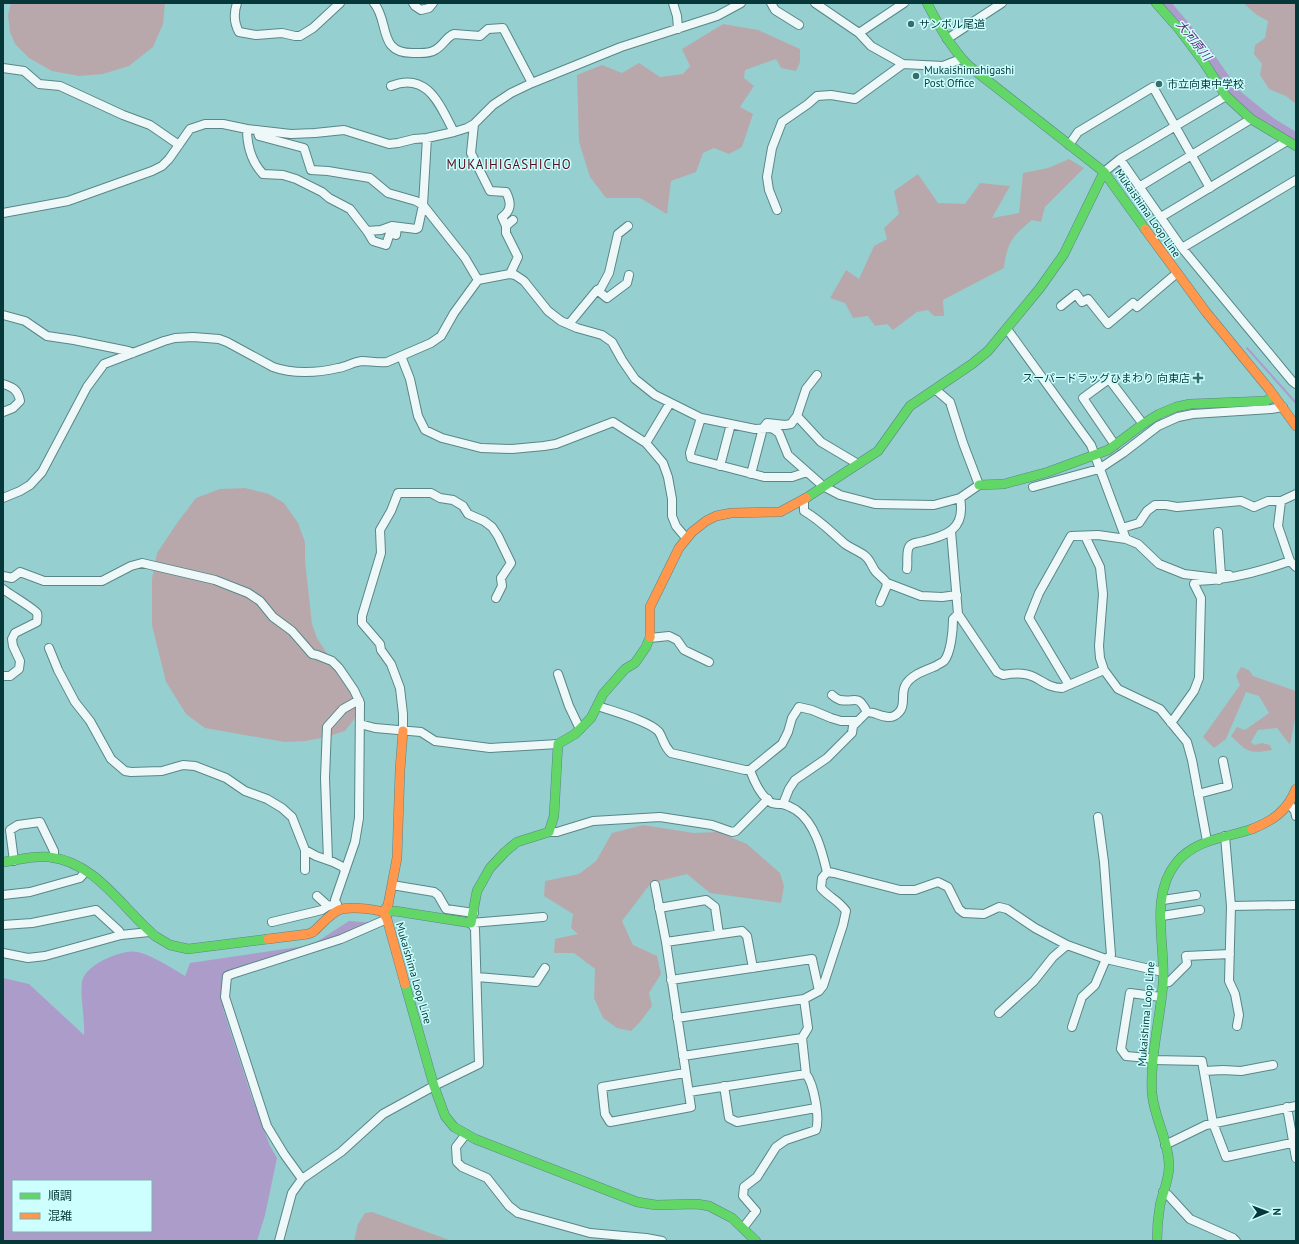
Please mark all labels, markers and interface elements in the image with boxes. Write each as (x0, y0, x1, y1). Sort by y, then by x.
place label: サンボル尾道 (919, 17, 985, 31)
water label: 大河原川 (1173, 17, 1216, 65)
marker: サンボル尾道 (906, 19, 916, 29)
place label: Mukaishimahigashi Post Office (924, 63, 1014, 90)
marker: Mukaishimahigashi Post Office (911, 71, 921, 81)
place label: 市立向東中学校 (1167, 77, 1244, 91)
marker: 市立向東中学校 (1154, 79, 1164, 89)
district label: MUKAIHIGASHICHO (446, 156, 572, 173)
street label: Mukaishima Loop Line (1112, 166, 1184, 260)
place label: スーパードラッグひまわり 向東店 (1022, 371, 1190, 385)
marker: スーパードラッグひまわり 向東店 (1193, 373, 1203, 383)
street label: Mukaishima Loop Line (393, 921, 435, 1026)
street label: Mukaishima Loop Line (1134, 961, 1158, 1067)
legend (12, 1180, 152, 1232)
text: 順調 (48, 1188, 72, 1203)
north arrow (1247, 1192, 1287, 1232)
text: 混雑 (48, 1208, 72, 1223)
text: N (1270, 1208, 1284, 1216)

